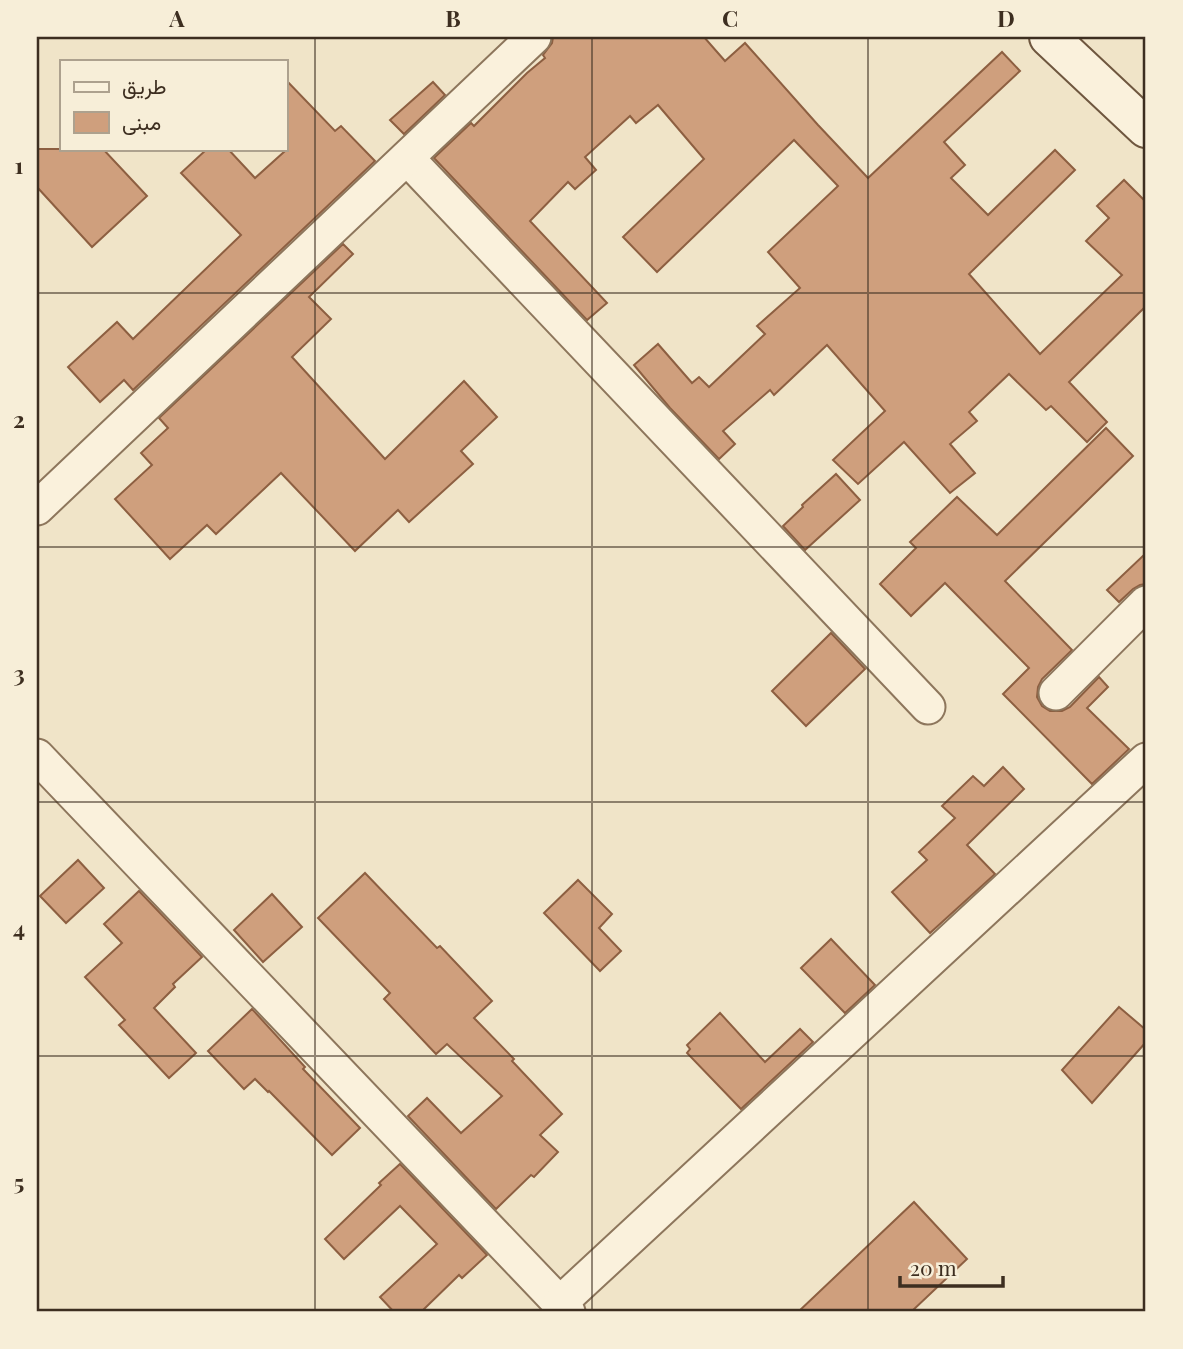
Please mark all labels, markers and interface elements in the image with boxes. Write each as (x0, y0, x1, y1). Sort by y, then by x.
text: A (168, 2, 185, 33)
text: B (445, 2, 461, 33)
text: C (722, 2, 738, 33)
text: D (997, 2, 1015, 33)
legend (60, 60, 287, 150)
text: طريق (122, 71, 167, 100)
text: مبنى (122, 107, 161, 135)
text: 1 (15, 149, 24, 180)
text: 2 (13, 403, 25, 434)
text: 3 (13, 657, 25, 688)
text: 4 (13, 912, 25, 943)
text: 5 (14, 1166, 24, 1197)
scale bar (900, 1244, 1003, 1288)
text: 20 m (910, 1253, 957, 1281)

